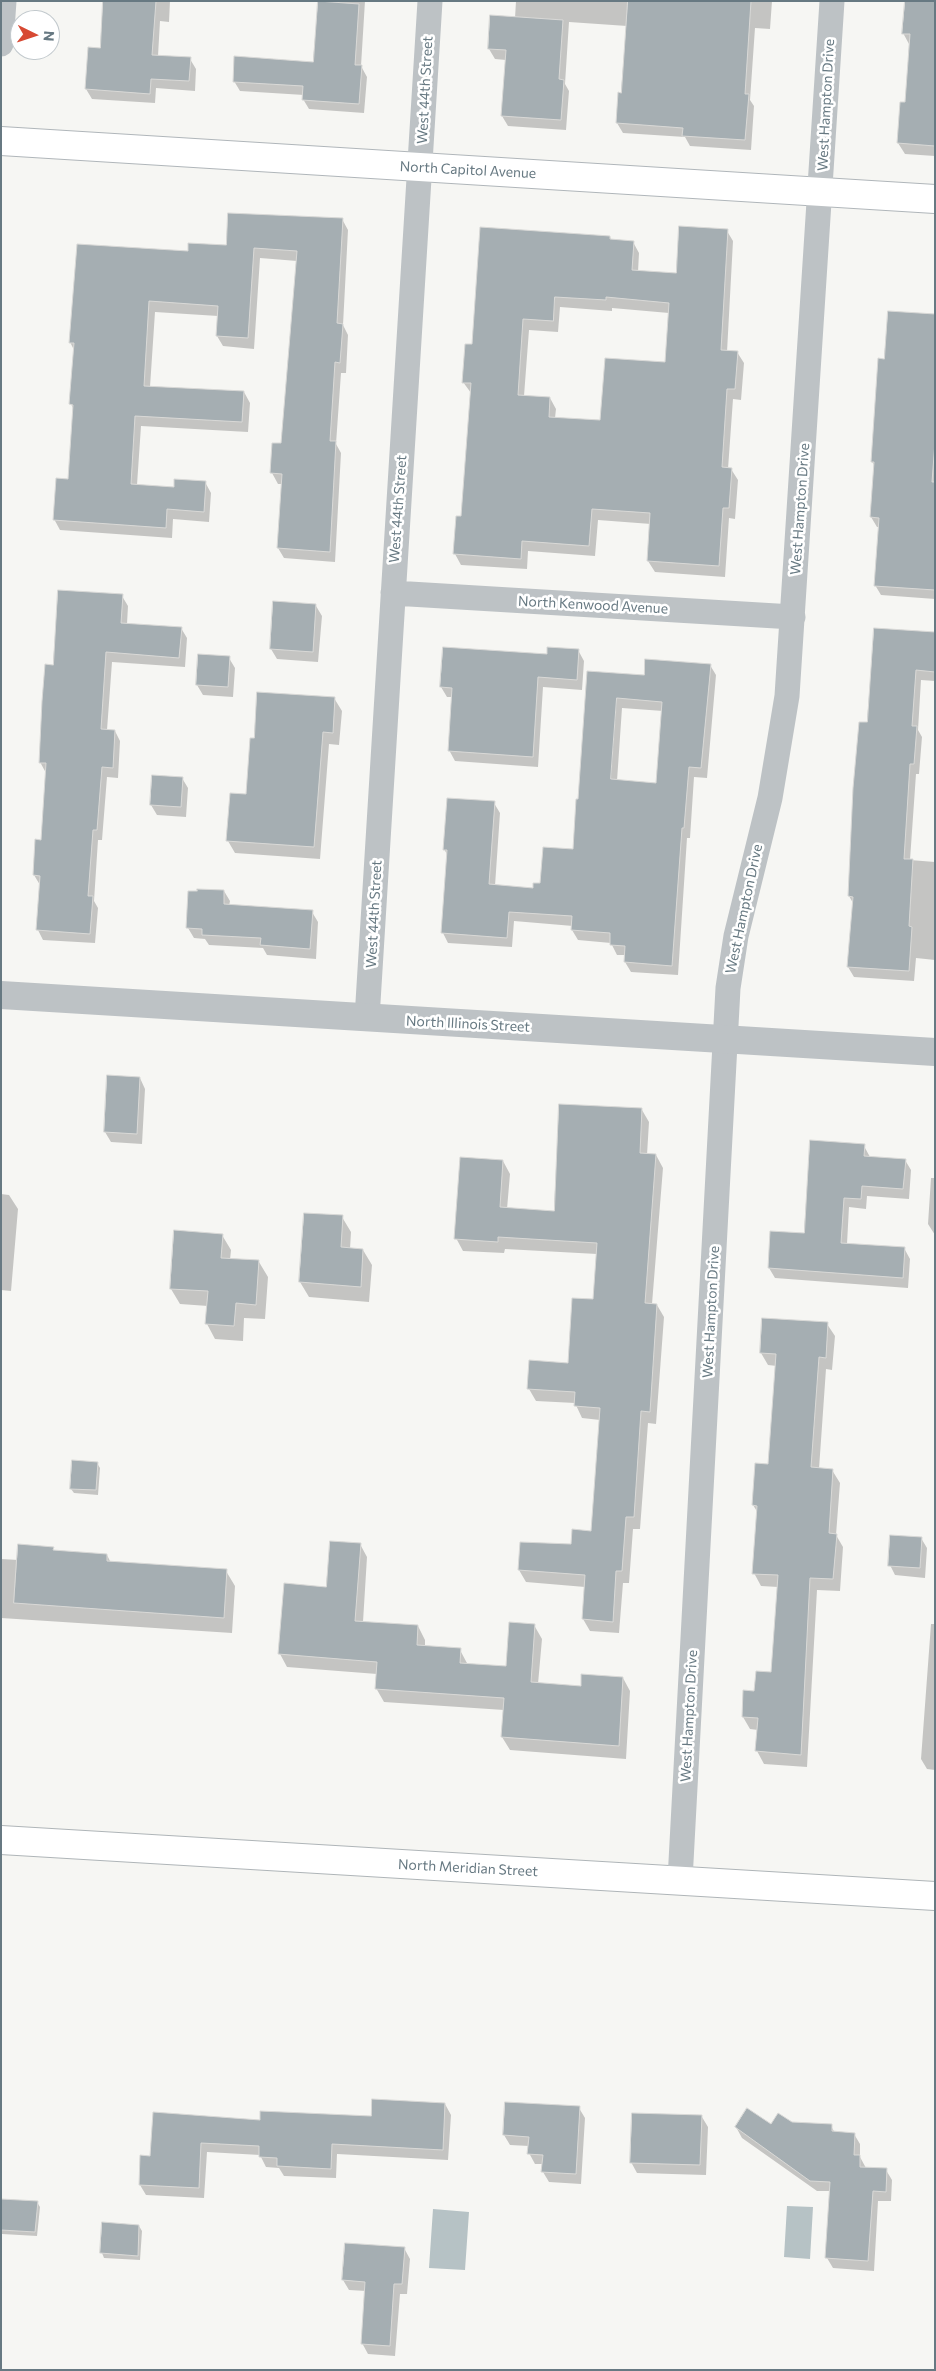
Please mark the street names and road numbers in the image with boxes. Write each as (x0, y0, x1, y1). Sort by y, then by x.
street label: West 44th Street (414, 36, 436, 144)
street label: West Hampton Drive (814, 39, 838, 171)
street label: North Capitol Avenue (399, 158, 537, 182)
street label: West Hampton Drive (787, 442, 813, 576)
street label: West 44th Street (386, 454, 410, 564)
street label: North Kenwood Avenue (518, 593, 668, 617)
street label: West Hampton Drive (722, 843, 766, 975)
street label: West 44th Street (363, 860, 385, 968)
street label: North Illinois Street (406, 1012, 530, 1036)
street label: West Hampton Drive (699, 1246, 723, 1378)
street label: West Hampton Drive (677, 1650, 701, 1782)
street label: North Meridian Street (398, 1856, 538, 1880)

